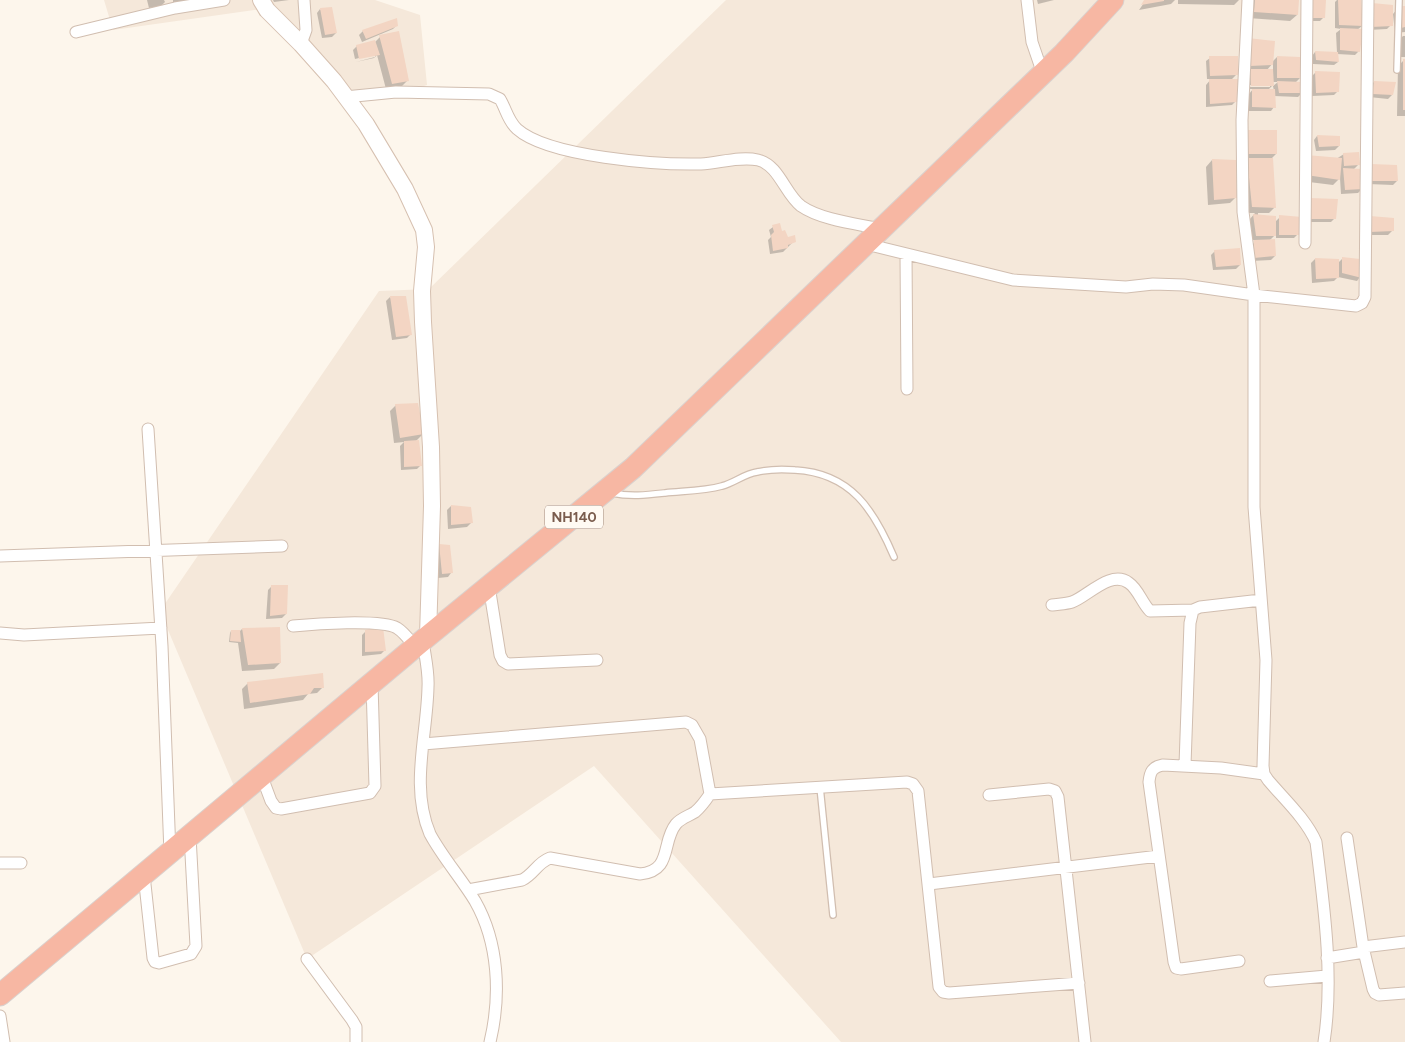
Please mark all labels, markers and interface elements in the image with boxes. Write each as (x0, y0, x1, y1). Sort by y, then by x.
road number: NH140 (545, 506, 603, 528)

